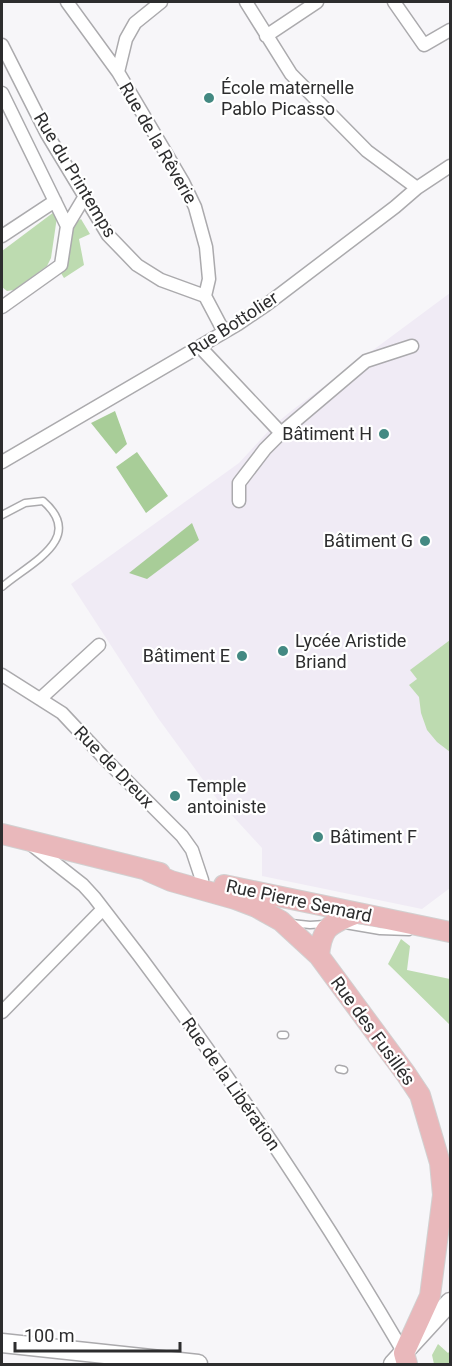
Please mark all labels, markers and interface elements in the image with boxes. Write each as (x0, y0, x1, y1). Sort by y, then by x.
place label: École maternelle Pablo Picasso (221, 77, 354, 119)
street label: Rue de la Rêverie (115, 78, 202, 207)
marker: École maternelle Pablo Picasso (202, 91, 216, 105)
street label: Rue du Printemps (30, 108, 121, 241)
street label: Rue Bottolier (184, 287, 282, 360)
place label: Bâtiment H (282, 423, 372, 444)
marker: Bâtiment H (377, 427, 391, 441)
place label: Bâtiment G (324, 530, 413, 551)
marker: Bâtiment G (418, 534, 432, 548)
place label: Lycée Aristide Briand (295, 630, 406, 672)
marker: Lycée Aristide Briand (276, 644, 290, 658)
place label: Bâtiment E (143, 645, 230, 666)
marker: Bâtiment E (235, 649, 249, 663)
street label: Rue de Dreux (70, 721, 159, 812)
place label: Temple antoiniste (187, 775, 266, 817)
marker: Temple antoiniste (168, 789, 182, 803)
place label: Bâtiment F (330, 826, 417, 847)
marker: Bâtiment F (311, 830, 325, 844)
street label: Rue Pierre Semard (224, 875, 374, 926)
street label: Rue des Fusillés (327, 972, 420, 1089)
street label: Rue de la Libération (178, 1013, 285, 1154)
scale bar (15, 1315, 180, 1353)
text: 100 m (24, 1325, 75, 1346)

